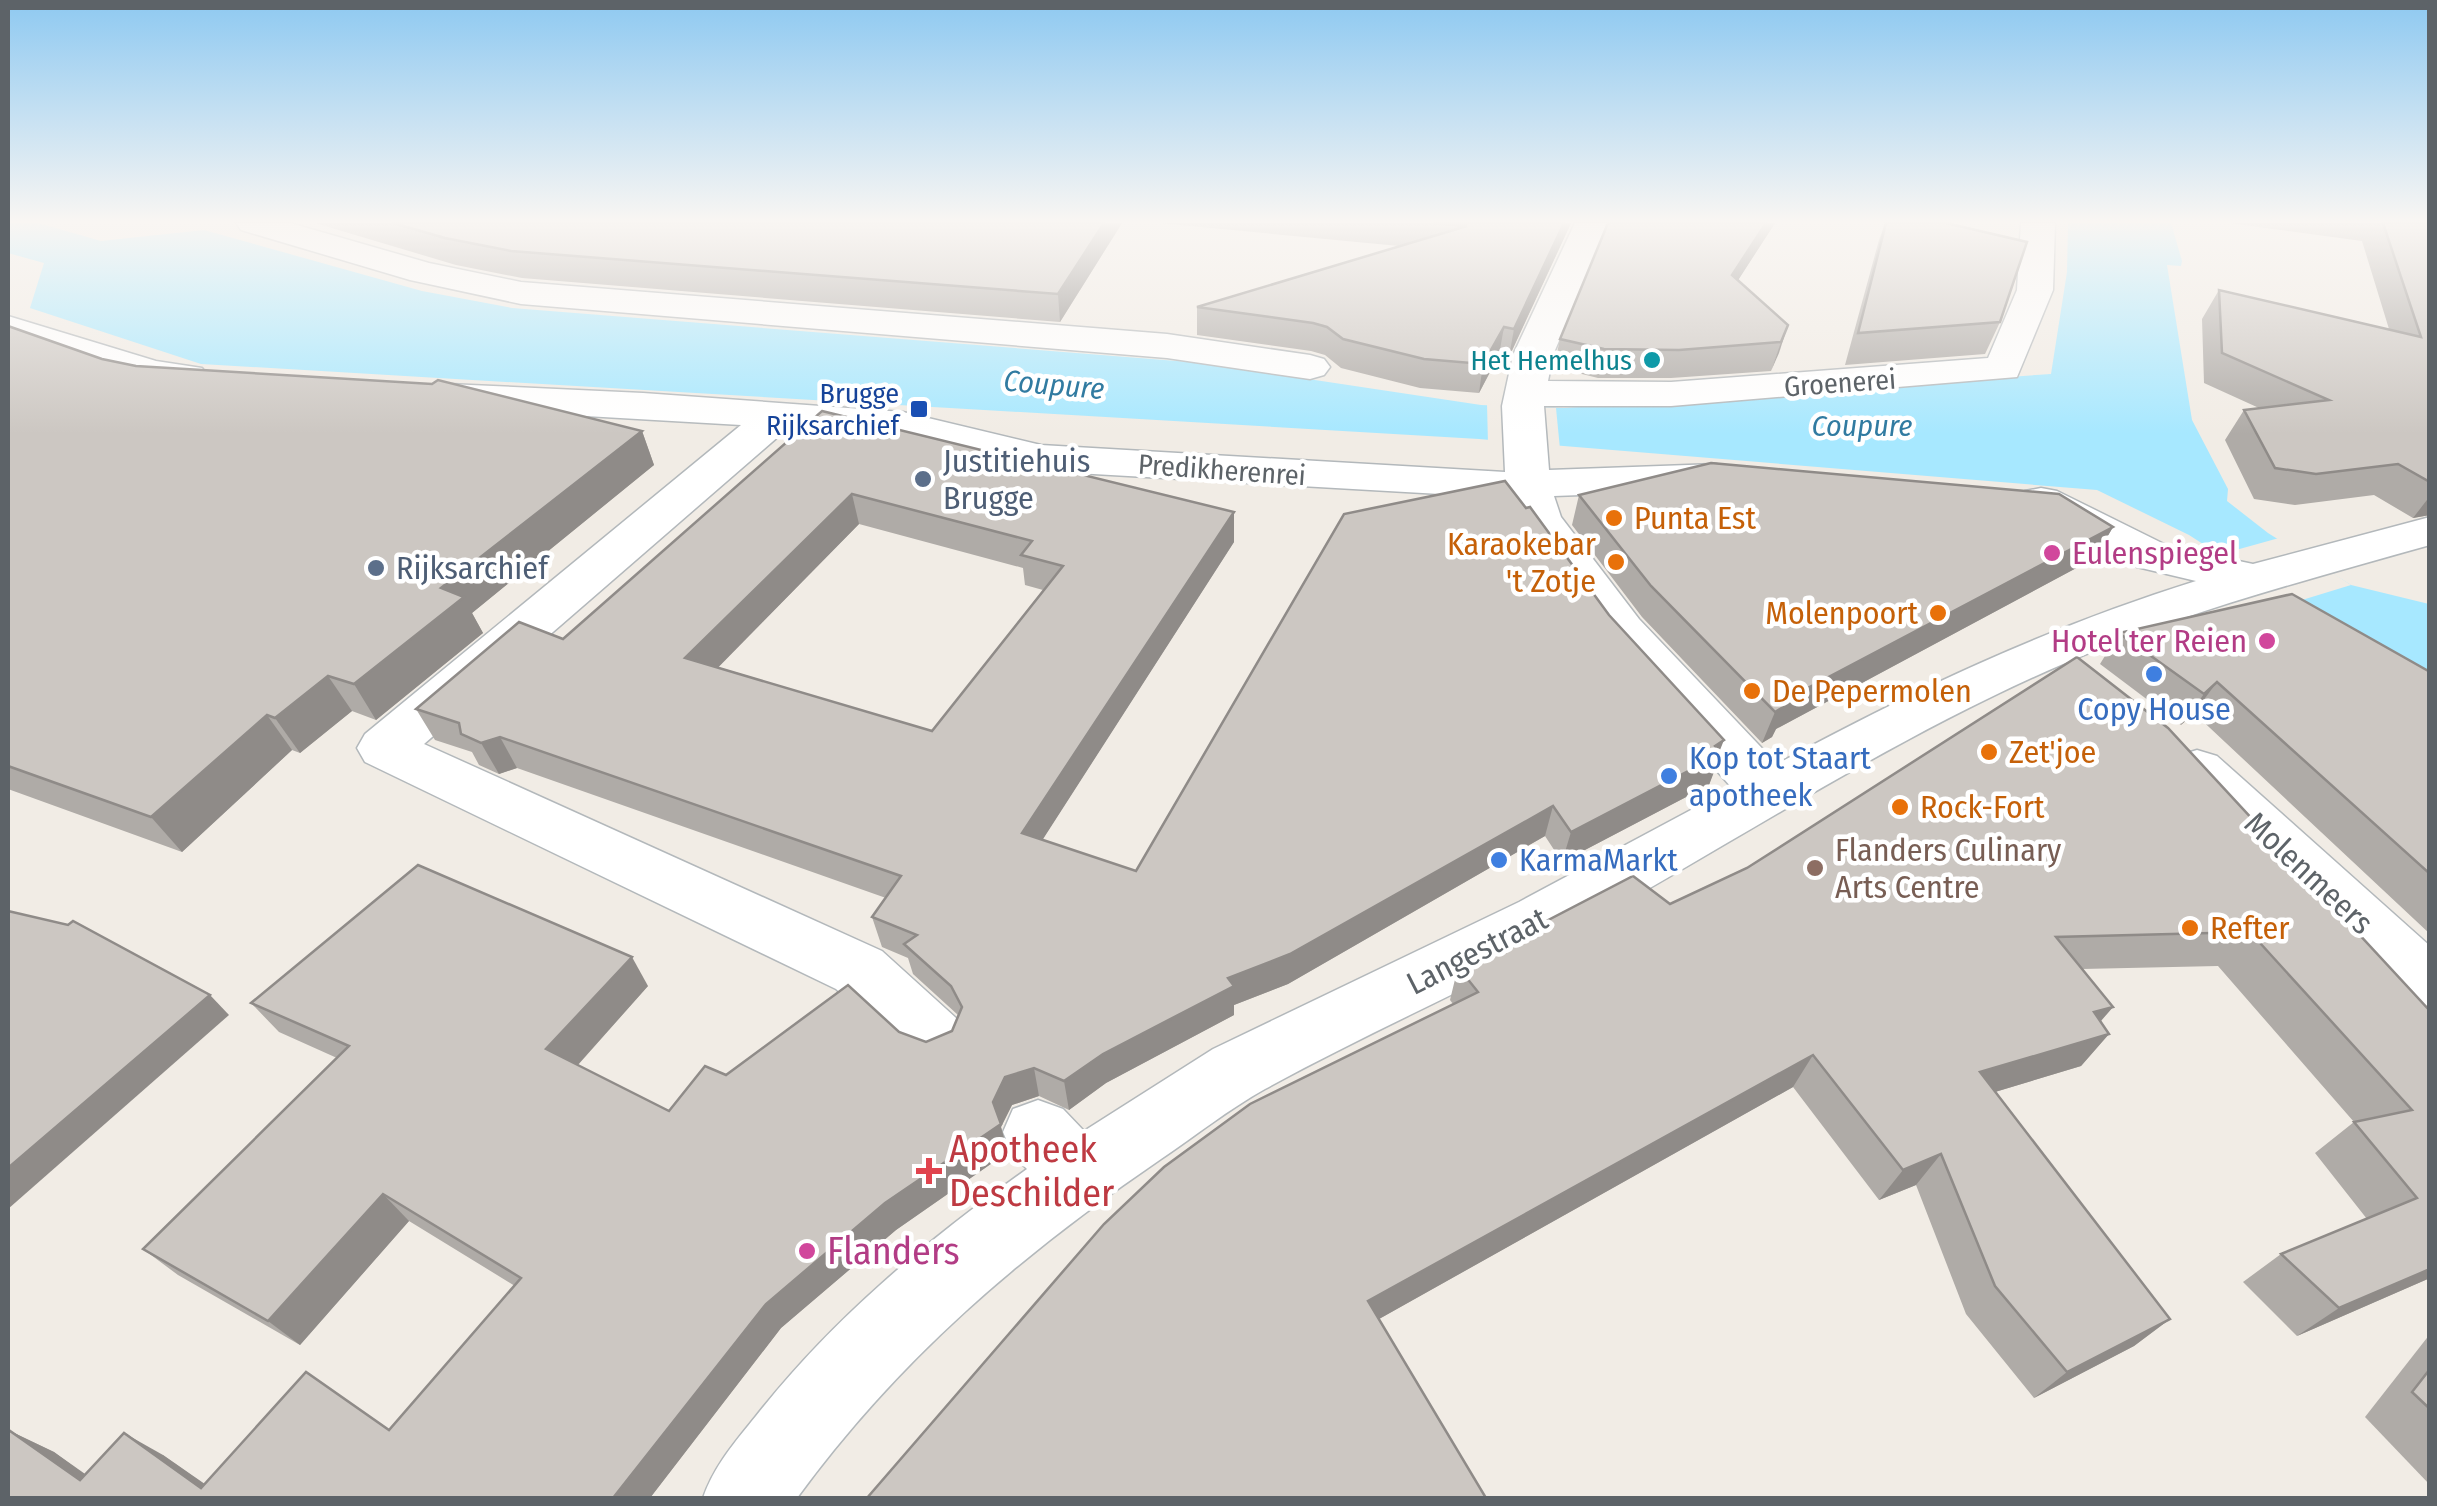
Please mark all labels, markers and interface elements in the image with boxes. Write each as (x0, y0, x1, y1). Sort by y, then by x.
place label: Het Hemelhus (1471, 344, 1632, 377)
marker: Het Hemelhus (1641, 349, 1663, 371)
water label: Coupure (1002, 363, 1106, 407)
street label: Groenerei (1783, 363, 1897, 403)
place label: Brugge Rijksarchief (766, 377, 901, 442)
marker: Brugge Rijksarchief (908, 398, 930, 420)
water label: Coupure (1812, 408, 1912, 444)
place label: Justitiehuis Brugge (943, 442, 1090, 517)
street label: Predikherenrei (1137, 448, 1307, 492)
marker: Justitiehuis Brugge (912, 468, 934, 490)
place label: Punta Est (1634, 499, 1757, 537)
marker: Punta Est (1603, 507, 1625, 529)
place label: Karaokebar 't Zotje (1447, 525, 1596, 600)
place label: Eulenspiegel (2072, 534, 2238, 572)
marker: Eulenspiegel (2041, 542, 2063, 564)
place label: Rijksarchief (396, 549, 550, 587)
marker: Karaokebar 't Zotje (1605, 551, 1627, 573)
marker: Rijksarchief (365, 557, 387, 579)
place label: Molenpoort (1765, 594, 1919, 632)
marker: Molenpoort (1927, 602, 1949, 624)
place label: Hotel ter Reien (2051, 622, 2247, 660)
marker: Hotel ter Reien (2256, 630, 2278, 652)
marker: Copy House (2143, 663, 2165, 685)
place label: De Pepermolen (1772, 672, 1972, 710)
marker: De Pepermolen (1741, 680, 1763, 702)
place label: Copy House (2077, 690, 2231, 728)
place label: Zet'joe (2009, 733, 2096, 771)
place label: Kop tot Staart apotheek (1689, 739, 1871, 814)
marker: Zet'joe (1978, 741, 2000, 763)
marker: Kop tot Staart apotheek (1658, 765, 1680, 787)
place label: Rock-Fort (1920, 788, 2045, 826)
marker: Rock-Fort (1889, 796, 1911, 818)
street label: Molenmeers (2237, 804, 2381, 942)
place label: Flanders Culinary Arts Centre (1835, 831, 2062, 906)
place label: KarmaMarkt (1519, 841, 1678, 879)
marker: KarmaMarkt (1488, 849, 1510, 871)
marker: Flanders Culinary Arts Centre (1804, 857, 1826, 879)
street label: Langestraat (1400, 899, 1554, 1003)
place label: Refter (2210, 909, 2290, 947)
marker: Refter (2179, 917, 2201, 939)
place label: Apotheek Deschilder (949, 1126, 1114, 1216)
marker: Apotheek Deschilder (918, 1160, 940, 1182)
place label: Flanders (827, 1228, 960, 1274)
marker: Flanders (796, 1240, 818, 1262)

